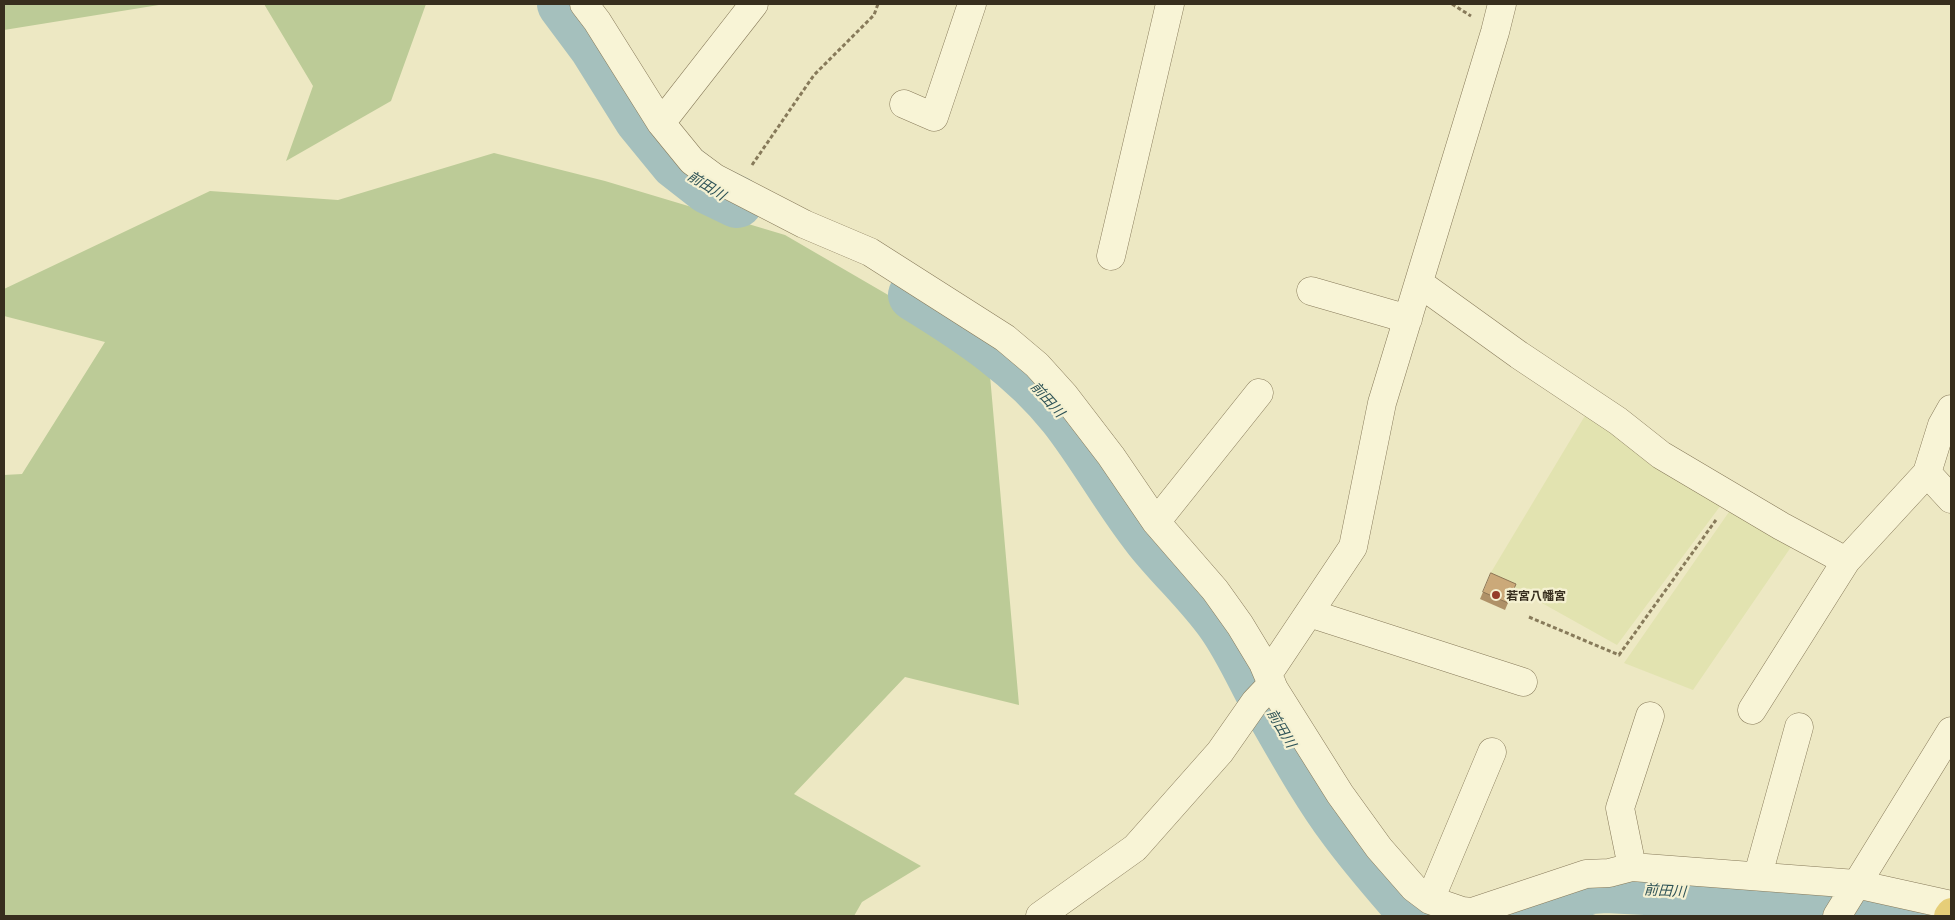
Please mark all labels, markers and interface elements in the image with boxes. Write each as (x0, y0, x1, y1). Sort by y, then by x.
water label: 前田川 (685, 167, 729, 203)
water label: 前田川 (1028, 378, 1068, 420)
place label: 若宮八幡宮 (1506, 588, 1566, 602)
marker: 若宮八幡宮 (1490, 589, 1502, 601)
water label: 前田川 (1264, 706, 1300, 750)
water label: 前田川 (1644, 881, 1686, 899)

